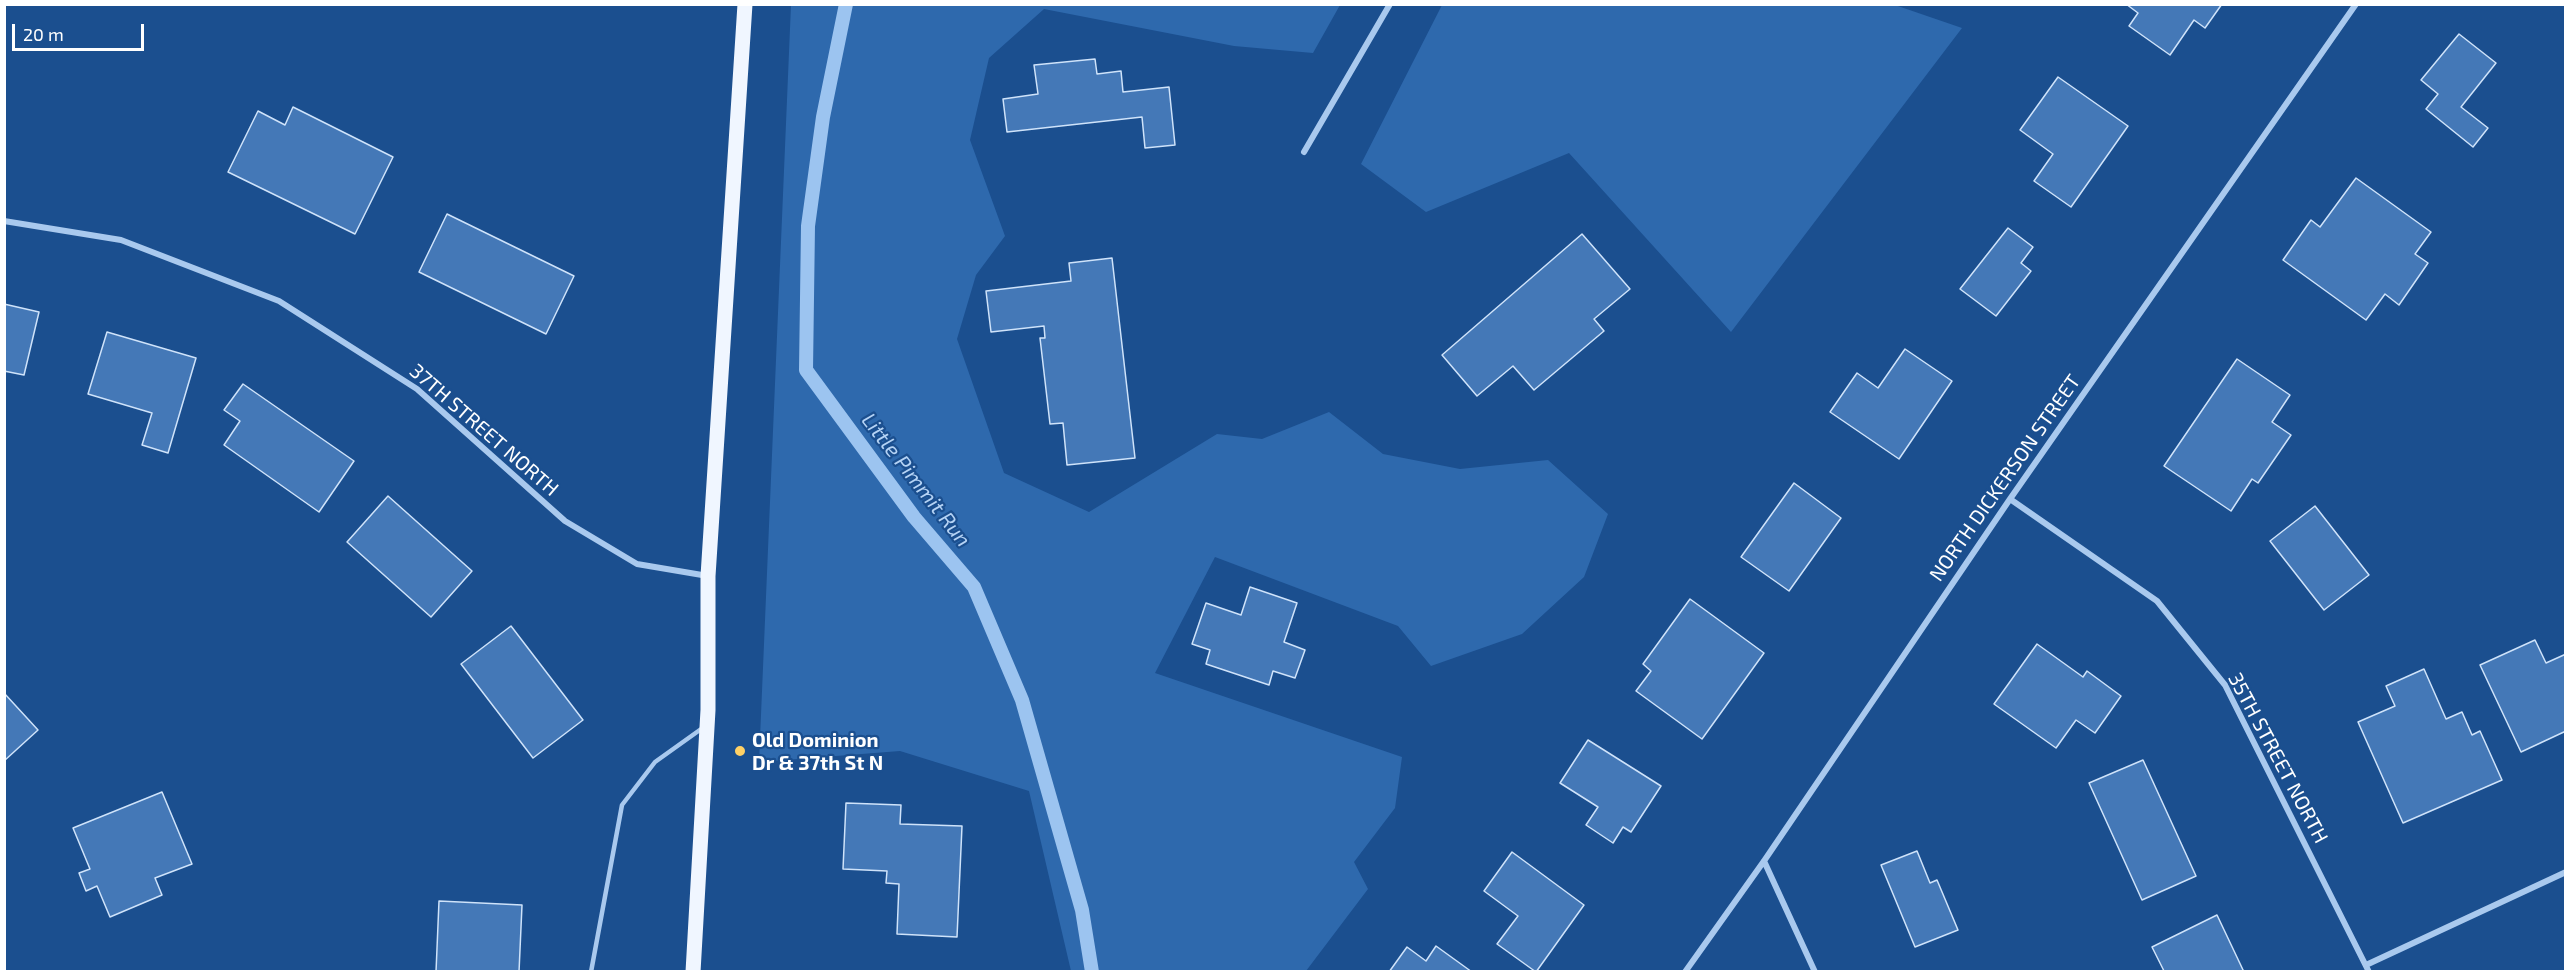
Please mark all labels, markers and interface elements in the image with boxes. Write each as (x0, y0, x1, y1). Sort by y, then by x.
scale bar (15, 12, 147, 50)
text: 20 m (23, 23, 64, 45)
street label: 37TH STREET NORTH (405, 359, 563, 501)
street label: NORTH DICKERSON STREET (1924, 370, 2086, 586)
water label: Little Pimmit Run (856, 408, 976, 552)
street label: 35TH STREET NORTH (2223, 669, 2333, 847)
place label: Old Dominion Dr & 37th St N (752, 728, 883, 775)
marker: Old Dominion Dr & 37th St N (733, 744, 747, 758)

